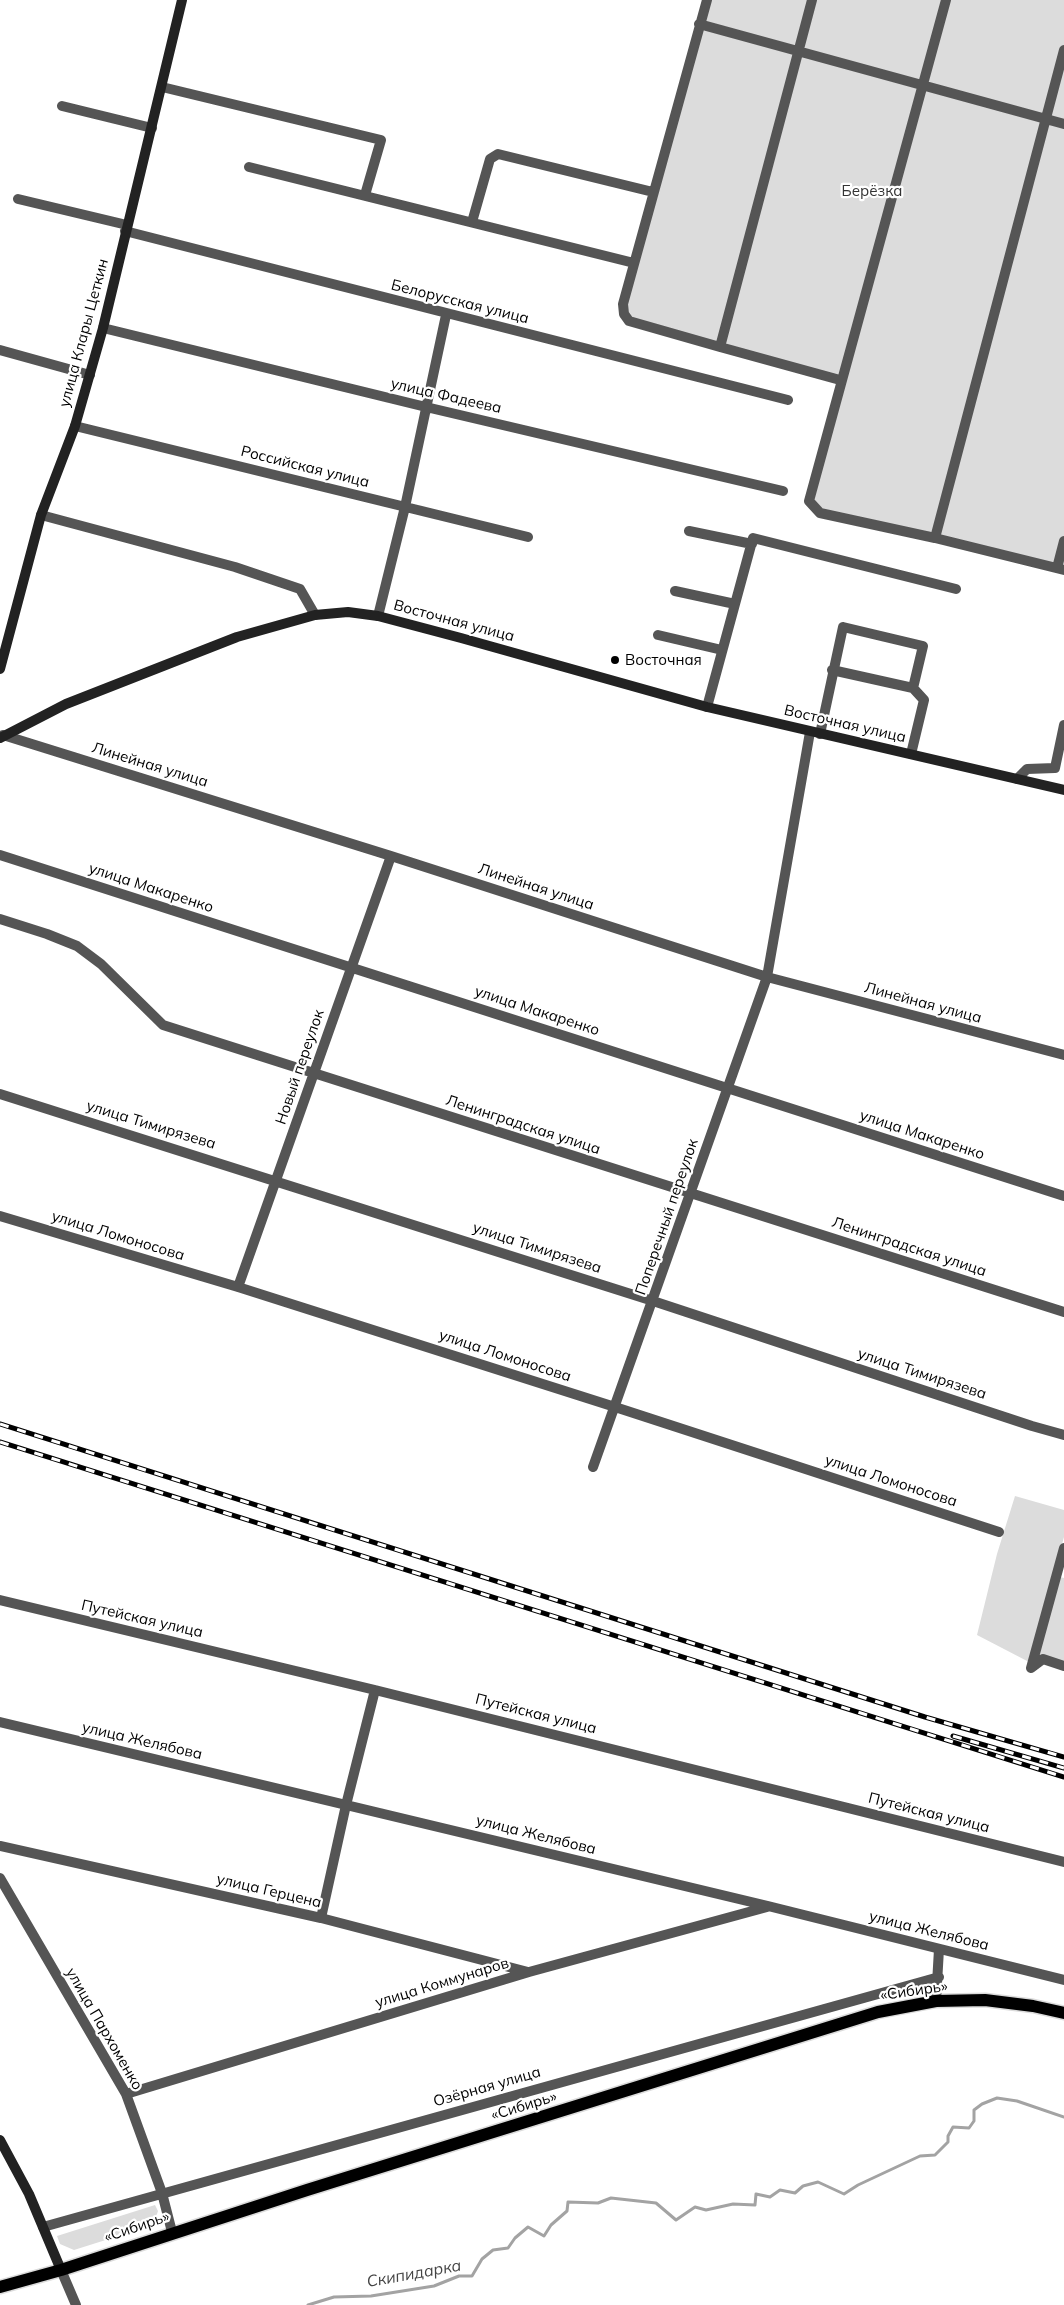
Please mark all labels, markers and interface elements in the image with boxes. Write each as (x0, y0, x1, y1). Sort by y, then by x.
park label: Берёзка (842, 182, 902, 200)
street label: улица Клары Цеткин (56, 257, 112, 409)
street label: Белорусская улица (389, 276, 531, 328)
street label: улица Фадеева (389, 375, 503, 417)
street label: Российская улица (239, 442, 371, 492)
street label: Восточная улица (392, 596, 516, 646)
place label: Восточная (625, 651, 702, 669)
marker: Восточная (609, 654, 621, 666)
street label: Восточная улица (782, 701, 908, 747)
street label: Линейная улица (90, 739, 210, 791)
street label: улица Макаренко (86, 859, 216, 917)
street label: Линейная улица (476, 860, 596, 914)
street label: Линейная улица (862, 979, 984, 1027)
street label: улица Макаренко (472, 982, 602, 1040)
street label: Новый переулок (272, 1007, 328, 1127)
street label: Ленинградская улица (443, 1092, 603, 1158)
street label: улица Тимирязева (84, 1097, 218, 1153)
street label: улица Макаренко (857, 1106, 987, 1164)
street label: Поперечный переулок (632, 1136, 702, 1298)
street label: улица Ломоносова (49, 1207, 187, 1265)
street label: Ленинградская улица (829, 1214, 989, 1280)
street label: улица Тимирязева (470, 1219, 604, 1277)
street label: улица Ломоносова (437, 1326, 573, 1386)
street label: улица Тимирязева (855, 1345, 989, 1403)
street label: улица Ломоносова (823, 1451, 959, 1511)
street label: Путейская улица (79, 1596, 205, 1642)
street label: Путейская улица (474, 1690, 598, 1738)
street label: улица Желябова (80, 1718, 204, 1764)
street label: Путейская улица (867, 1789, 991, 1837)
street label: улица Желябова (474, 1811, 598, 1859)
street label: улица Герцена (215, 1870, 323, 1912)
street label: улица Желябова (867, 1907, 991, 1955)
street label: улица Коммунаров (373, 1954, 511, 2012)
street label: улица Пархоменко (62, 1965, 146, 2093)
street label: «Сибирь» (879, 1977, 949, 2005)
street label: Озёрная улица (431, 2063, 543, 2111)
street label: «Сибирь» (489, 2088, 559, 2124)
street label: «Сибирь» (102, 2207, 172, 2247)
water label: Скипидарка (365, 2256, 463, 2292)

